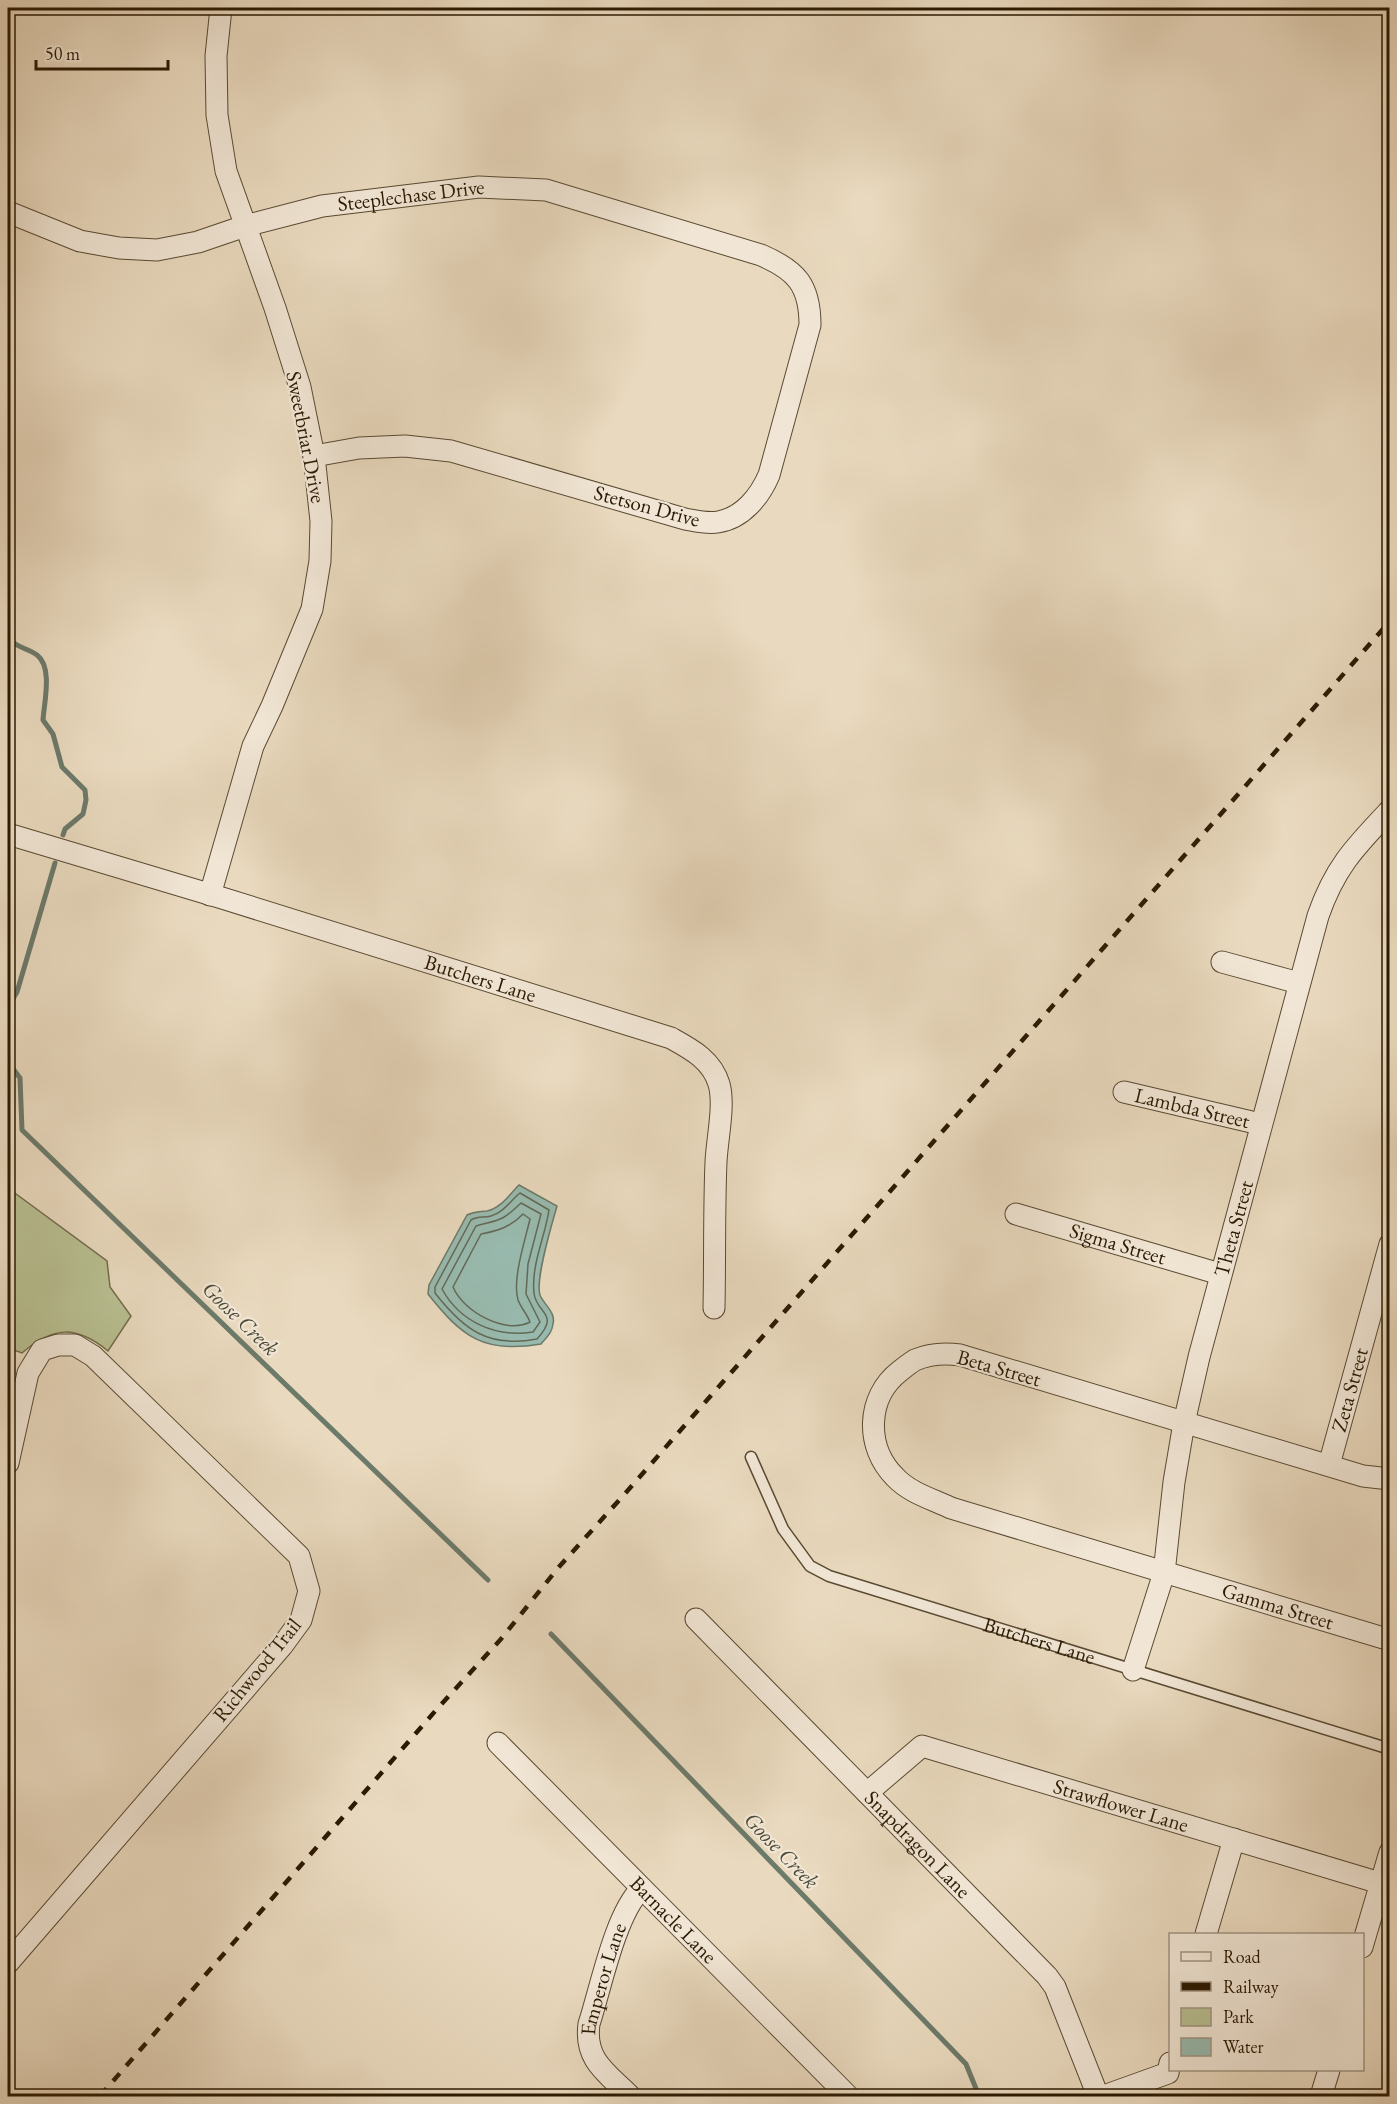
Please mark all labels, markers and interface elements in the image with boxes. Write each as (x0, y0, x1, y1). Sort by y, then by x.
scale bar (36, 33, 168, 71)
text: 50 m (45, 42, 80, 65)
street label: Steeplechase Drive (336, 173, 485, 217)
street label: Sweetbriar Drive (280, 369, 333, 505)
street label: Stetson Drive (591, 478, 703, 533)
street label: Butchers Lane (421, 948, 540, 1008)
street label: Lambda Street (1132, 1081, 1253, 1134)
street label: Theta Street (1207, 1177, 1259, 1279)
street label: Sigma Street (1066, 1216, 1170, 1270)
water label: Goose Creek (196, 1274, 285, 1362)
street label: Beta Street (954, 1343, 1044, 1392)
street label: Zeta Street (1325, 1344, 1374, 1435)
street label: Gamma Street (1219, 1576, 1337, 1635)
street label: Butchers Lane (980, 1610, 1099, 1670)
street label: Richwood Trail (206, 1612, 307, 1727)
street label: Strawflower Lane (1050, 1772, 1192, 1838)
street label: Snapdragon Lane (859, 1784, 977, 1904)
water label: Goose Creek (738, 1806, 826, 1895)
street label: Barnacle Lane (624, 1870, 723, 1969)
street label: Emperor Lane (574, 1919, 632, 2036)
legend (1169, 1933, 1364, 2071)
text: Road (1223, 1945, 1262, 1968)
text: Railway (1223, 1975, 1279, 1998)
text: Park (1223, 2005, 1254, 2028)
text: Water (1223, 2035, 1264, 2058)

